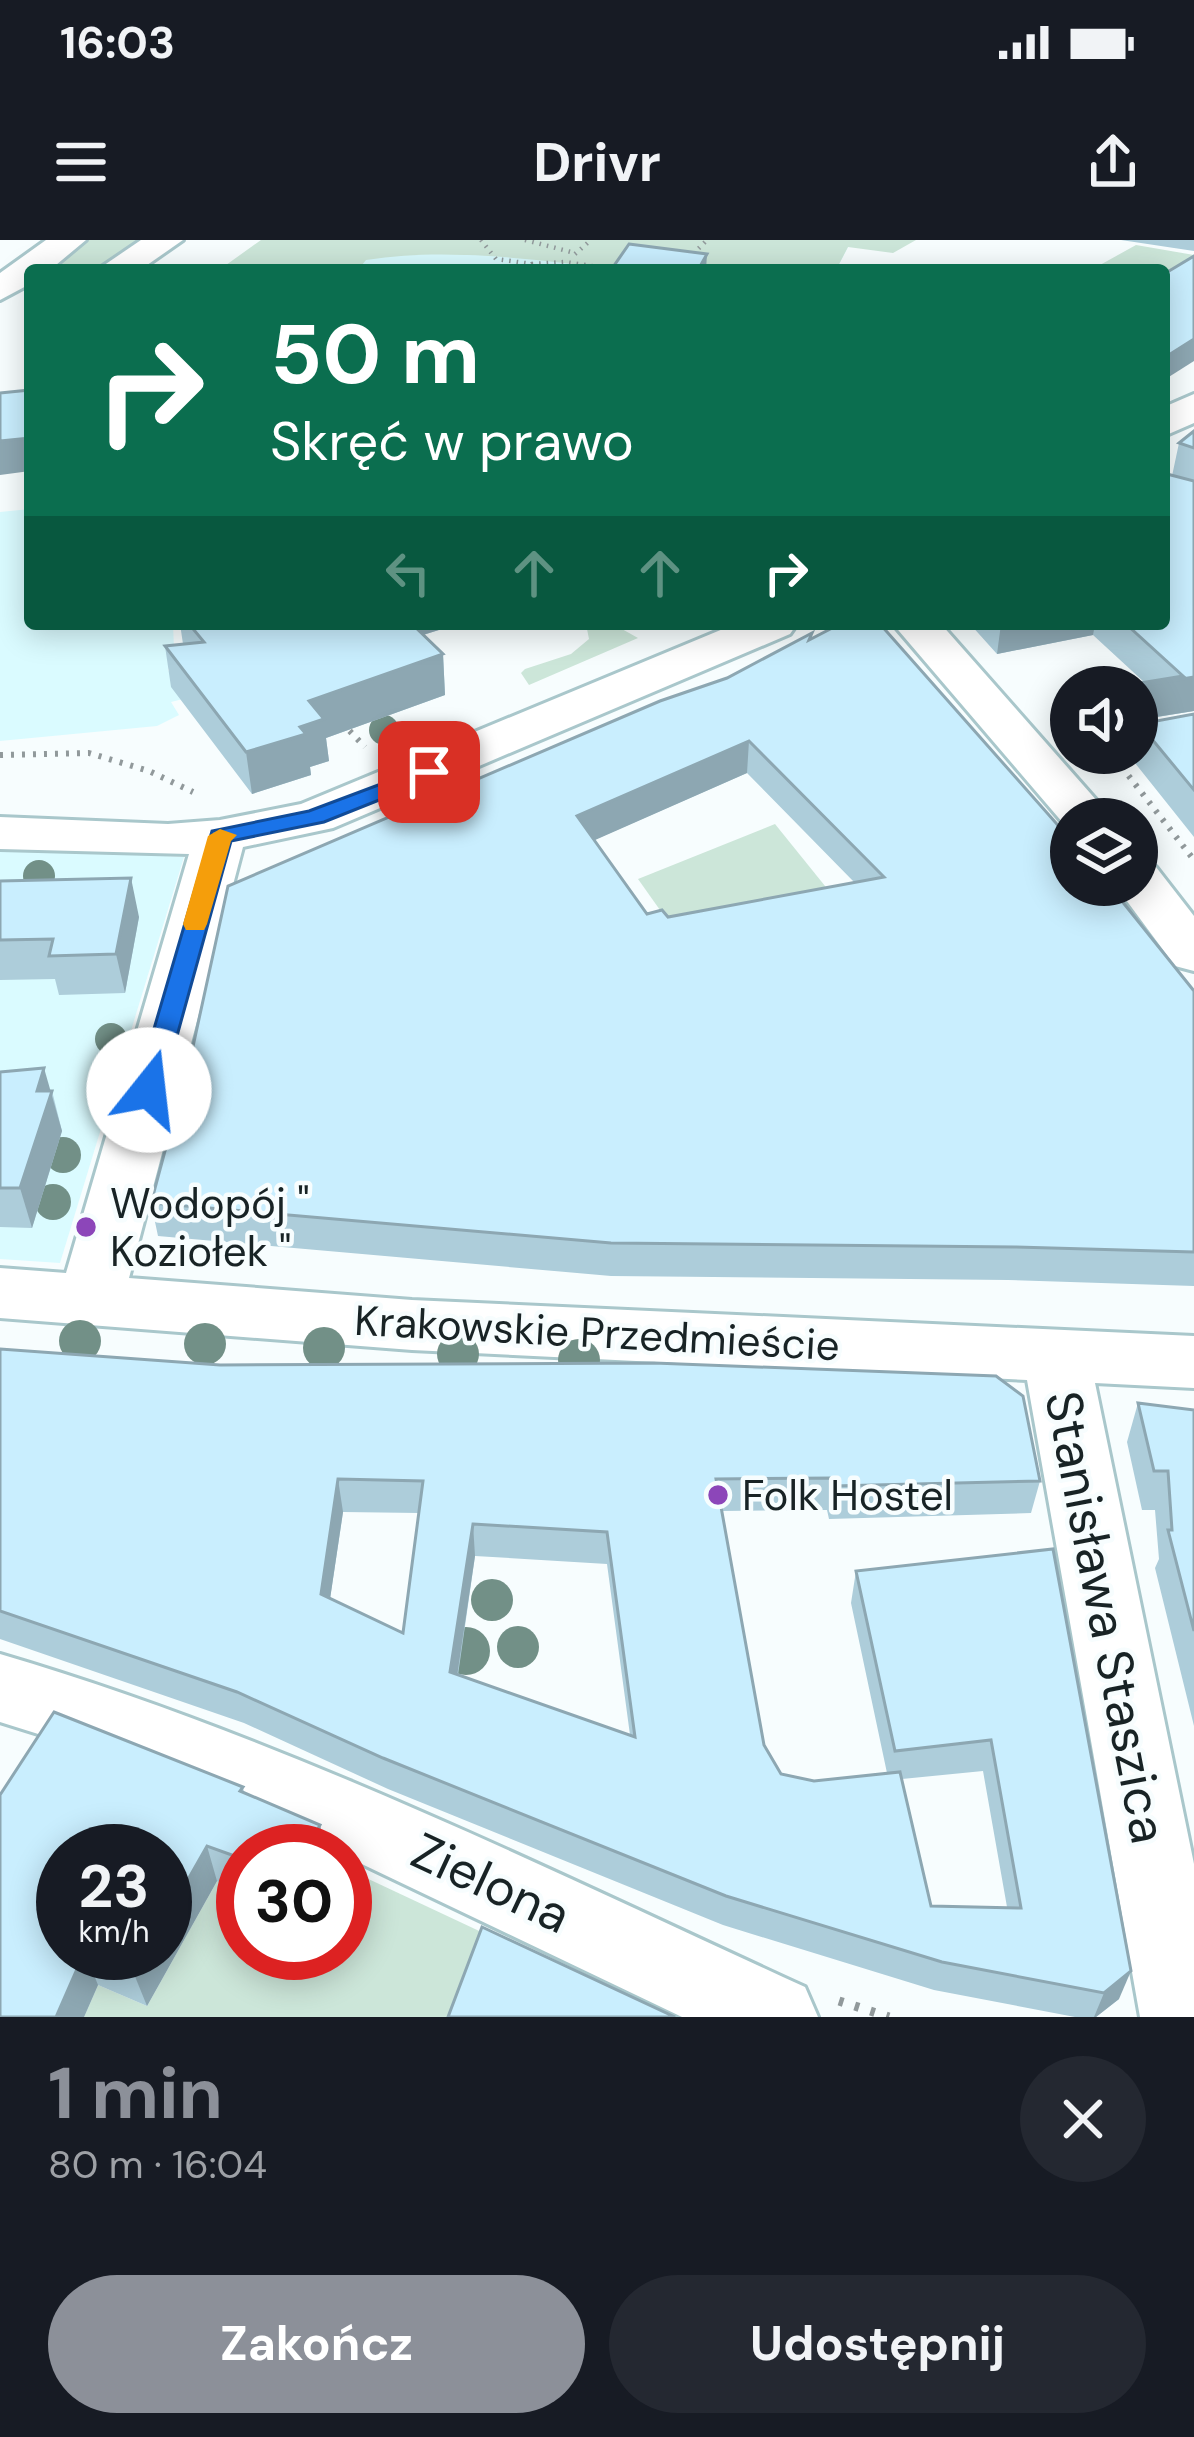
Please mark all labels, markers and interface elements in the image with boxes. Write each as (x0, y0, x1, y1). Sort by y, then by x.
text: 16:03 (60, 13, 175, 72)
text: Drivr (533, 127, 661, 198)
icon: menu (48, 129, 114, 195)
icon: share (1080, 129, 1146, 195)
text: 50 m (270, 300, 480, 409)
icon: right (72, 312, 228, 468)
text: Skręć w prawo (270, 406, 634, 477)
icon: left (375, 540, 441, 606)
icon: ahead (501, 540, 567, 606)
icon: ahead (627, 540, 693, 606)
icon: right (753, 540, 819, 606)
map controls (1050, 666, 1158, 906)
button: sound (1050, 666, 1158, 774)
pin (378, 721, 480, 823)
icon: arrive (396, 739, 462, 805)
button: layers (1050, 798, 1158, 906)
position arrow (86, 1027, 212, 1153)
place label: Wodopój " Koziołek " (110, 1176, 309, 1279)
marker: Wodopój " Koziołek " (73, 1214, 99, 1240)
street label: Krakowskie Przedmieście (353, 1293, 841, 1373)
street label: Stanisława Staszica (1029, 1385, 1183, 1849)
place label: Folk Hostel (742, 1468, 953, 1523)
marker: Folk Hostel (705, 1482, 731, 1508)
street label: Zielona (401, 1817, 581, 1949)
speed limit sign: 30 (216, 1824, 372, 1980)
text: 23 (79, 1847, 149, 1926)
text: km/h (79, 1912, 149, 1951)
text: 1 min (48, 2047, 223, 2140)
button: close (1020, 2056, 1146, 2182)
text: 80 m · 16:04 (48, 2139, 267, 2190)
button: Zakończ (48, 2275, 585, 2413)
button: Udostępnij (609, 2275, 1146, 2413)

